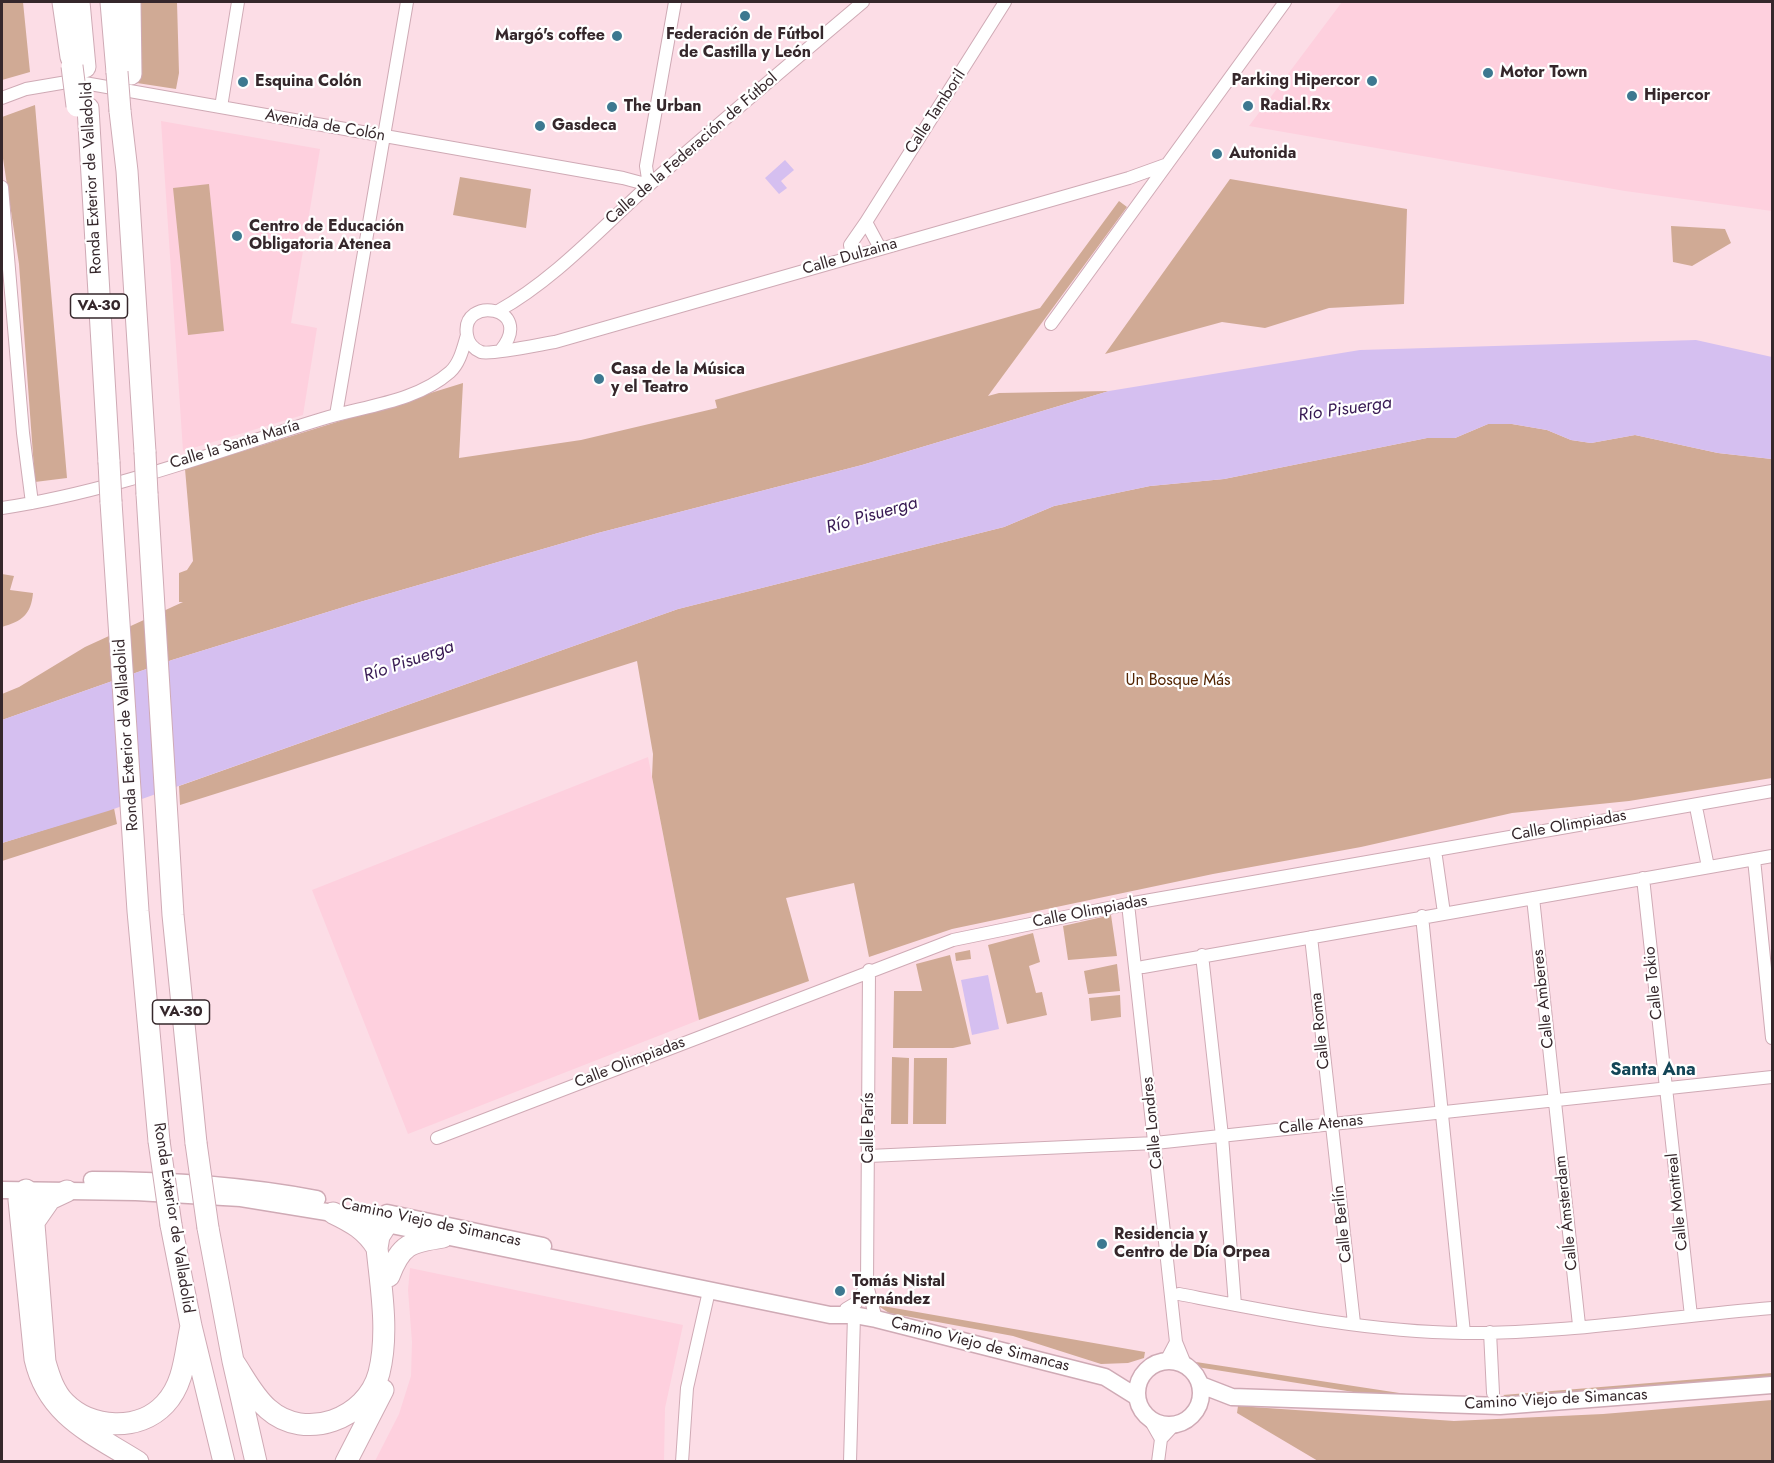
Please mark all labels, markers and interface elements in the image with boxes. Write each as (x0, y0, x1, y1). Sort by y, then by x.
marker: Federación de Fútbol de Castilla y León (738, 9, 752, 23)
place label: Federación de Fútbol de Castilla y León (666, 25, 824, 63)
place label: Margó's coffee (495, 26, 605, 46)
marker: Margó's coffee (610, 29, 624, 43)
place label: Motor Town (1500, 63, 1588, 83)
street label: Calle Tamboril (902, 66, 970, 158)
marker: Motor Town (1481, 66, 1495, 80)
street label: Calle de la Federación de Fútbol (602, 69, 782, 229)
place label: Parking Hipercor (1232, 71, 1360, 91)
place label: Esquina Colón (255, 72, 362, 92)
marker: Parking Hipercor (1365, 74, 1379, 88)
marker: Esquina Colón (236, 75, 250, 89)
street label: Ronda Exterior de Valladolid (77, 81, 107, 275)
place label: Hipercor (1644, 86, 1710, 106)
marker: Hipercor (1625, 89, 1639, 103)
place label: Radial.Rx (1260, 96, 1330, 116)
place label: The Urban (624, 97, 702, 117)
marker: Radial.Rx (1241, 99, 1255, 113)
marker: The Urban (605, 100, 619, 114)
street label: Avenida de Colón (263, 106, 387, 146)
place label: Gasdeca (552, 116, 617, 136)
marker: Gasdeca (533, 119, 547, 133)
place label: Autonida (1229, 144, 1296, 164)
marker: Autonida (1210, 147, 1224, 161)
place label: Centro de Educación Obligatoria Atenea (249, 217, 404, 255)
marker: Centro de Educación Obligatoria Atenea (230, 229, 244, 243)
street label: Calle Dulzaina (801, 234, 899, 280)
road number: VA-30 (70, 294, 128, 318)
place label: Casa de la Música y el Teatro (611, 360, 745, 398)
marker: Casa de la Música y el Teatro (592, 372, 606, 386)
water label: Río Pisuerga (1297, 393, 1393, 427)
street label: Calle la Santa María (168, 416, 302, 474)
water label: Río Pisuerga (824, 493, 920, 539)
water label: Río Pisuerga (361, 636, 457, 688)
street label: Ronda Exterior de Valladolid (111, 638, 143, 832)
park label: Un Bosque Más (1125, 671, 1231, 691)
street label: Calle Olimpiadas (1510, 806, 1628, 846)
street label: Calle Olimpiadas (1031, 891, 1149, 933)
street label: Calle Tokio (1641, 945, 1667, 1021)
street label: Calle Amberes (1529, 949, 1559, 1049)
street label: Calle Roma (1307, 992, 1335, 1070)
road number: VA-30 (152, 1000, 210, 1024)
street label: Calle Olimpiadas (572, 1033, 688, 1093)
district label: Santa Ana (1610, 1060, 1696, 1082)
street label: Calle Londres (1139, 1076, 1167, 1170)
street label: Calle París (859, 1092, 879, 1164)
street label: Calle Atenas (1278, 1111, 1364, 1139)
street label: Ronda Exterior de Valladolid (148, 1121, 198, 1315)
street label: Calle Montreal (1663, 1152, 1693, 1252)
street label: Calle Ámsterdam (1551, 1155, 1583, 1271)
street label: Calle Berlín (1329, 1184, 1357, 1264)
street label: Camino Viejo de Simancas (339, 1195, 523, 1251)
place label: Residencia y Centro de Día Orpea (1114, 1225, 1270, 1263)
marker: Residencia y Centro de Día Orpea (1095, 1237, 1109, 1251)
place label: Tomás Nistal Fernández (852, 1272, 945, 1310)
marker: Tomás Nistal Fernández (833, 1284, 847, 1298)
street label: Camino Viejo de Simancas (889, 1314, 1071, 1376)
street label: Camino Viejo de Simancas (1464, 1386, 1648, 1414)

